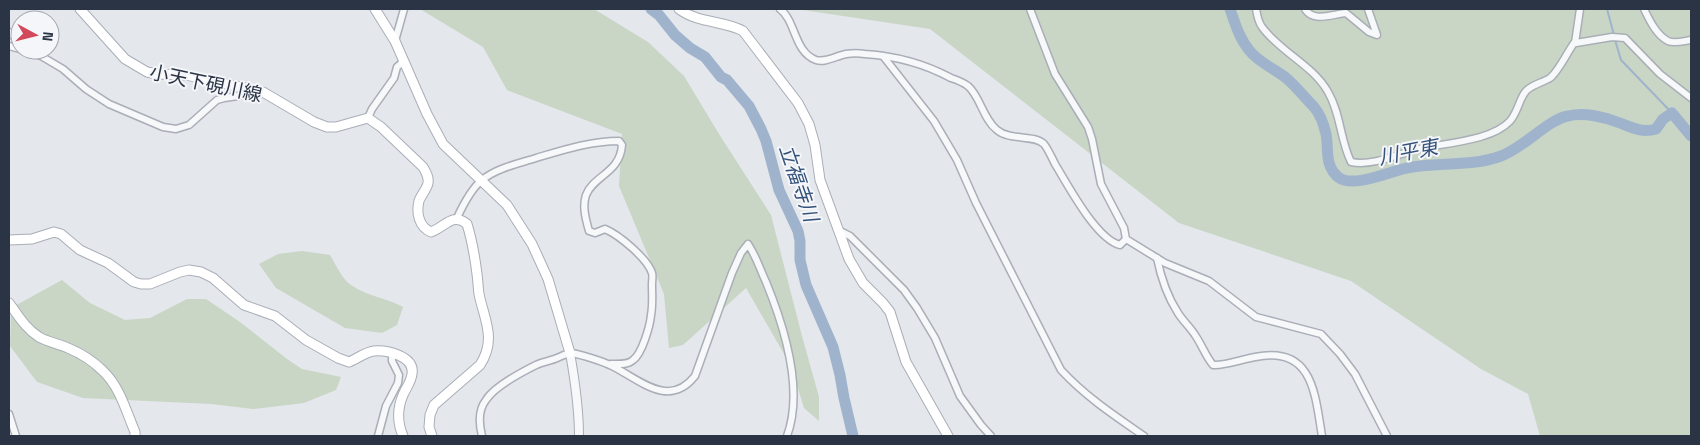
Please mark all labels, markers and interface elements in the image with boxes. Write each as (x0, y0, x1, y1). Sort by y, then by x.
north arrow (10, 10, 60, 60)
text: N (38, 31, 57, 42)
street label: 小天下硯川線 (148, 59, 264, 108)
water label: 川平東 (1376, 133, 1443, 170)
water label: 立福寺川 (774, 141, 825, 227)

